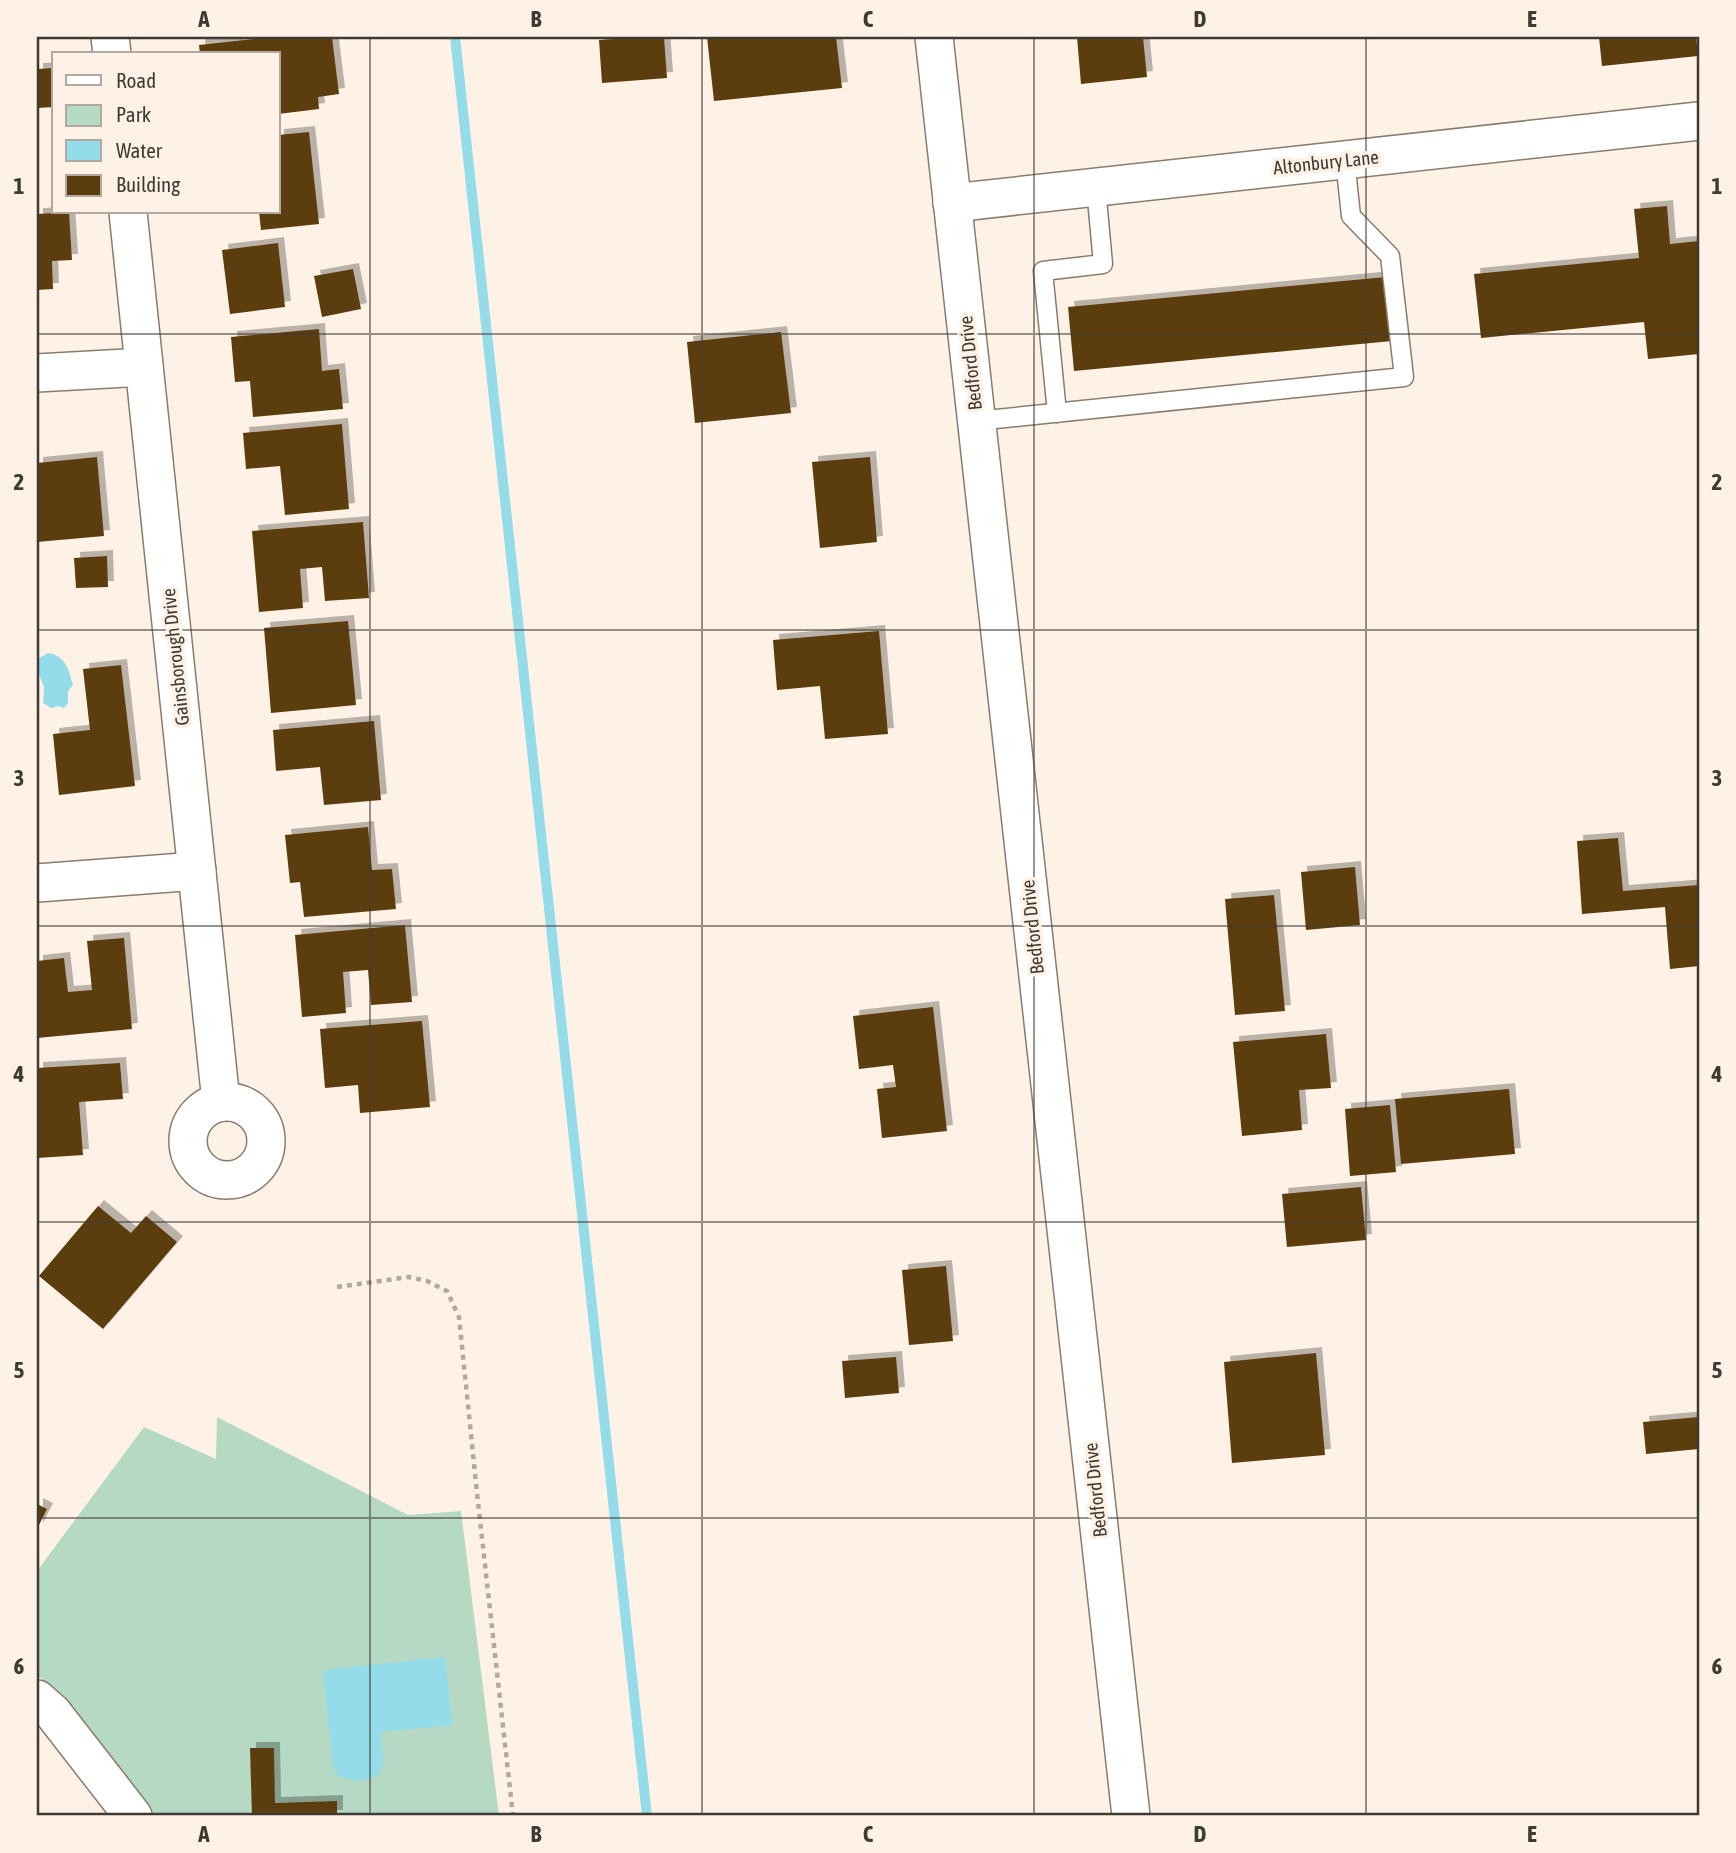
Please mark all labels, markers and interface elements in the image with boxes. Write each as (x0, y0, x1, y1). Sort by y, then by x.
text: A (197, 6, 210, 32)
text: B (531, 6, 542, 32)
text: C (863, 6, 874, 32)
text: D (1194, 6, 1207, 32)
text: E (1527, 6, 1537, 32)
legend (52, 52, 280, 214)
text: Road (116, 68, 156, 92)
text: Park (116, 102, 151, 126)
text: Water (116, 138, 163, 162)
street label: Altonbury Lane (1272, 146, 1380, 178)
text: Building (116, 172, 180, 196)
text: 1 (14, 173, 25, 199)
text: 1 (1712, 173, 1723, 199)
street label: Bedford Drive (954, 315, 986, 411)
text: 2 (14, 469, 24, 495)
text: 2 (1712, 469, 1722, 495)
street label: Gainsborough Drive (157, 587, 193, 727)
text: 3 (14, 765, 24, 791)
text: 3 (1712, 765, 1722, 791)
street label: Bedford Drive (1016, 879, 1048, 975)
text: 4 (13, 1061, 25, 1087)
text: 4 (1711, 1061, 1723, 1087)
text: 5 (14, 1357, 25, 1383)
text: 5 (1712, 1357, 1723, 1383)
street label: Bedford Drive (1079, 1442, 1111, 1538)
text: 6 (14, 1653, 25, 1679)
text: 6 (1712, 1653, 1723, 1679)
text: A (197, 1821, 210, 1847)
text: B (531, 1821, 542, 1847)
text: C (863, 1821, 874, 1847)
text: D (1194, 1821, 1207, 1847)
text: E (1527, 1821, 1537, 1847)

